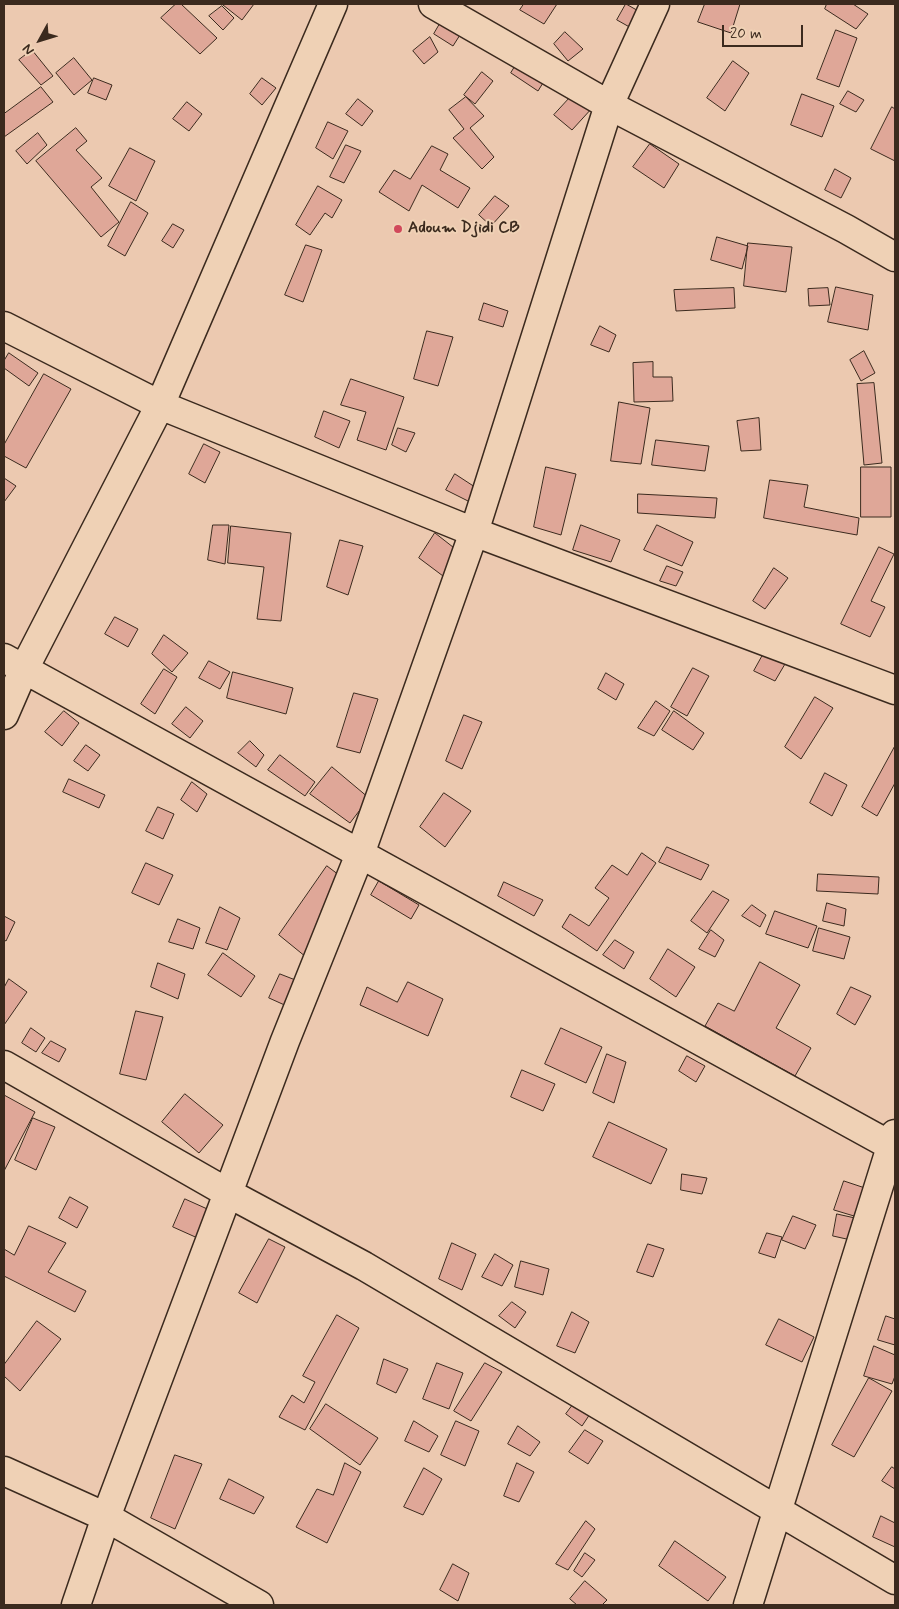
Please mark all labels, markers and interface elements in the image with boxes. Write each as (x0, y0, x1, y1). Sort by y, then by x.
north arrow (15, 15, 65, 65)
scale bar (724, 15, 805, 47)
text: 20 m (730, 24, 762, 44)
text: N (18, 40, 38, 59)
place label: Adoum Djidi CB (408, 219, 519, 239)
marker: Adoum Djidi CB (392, 223, 404, 235)

